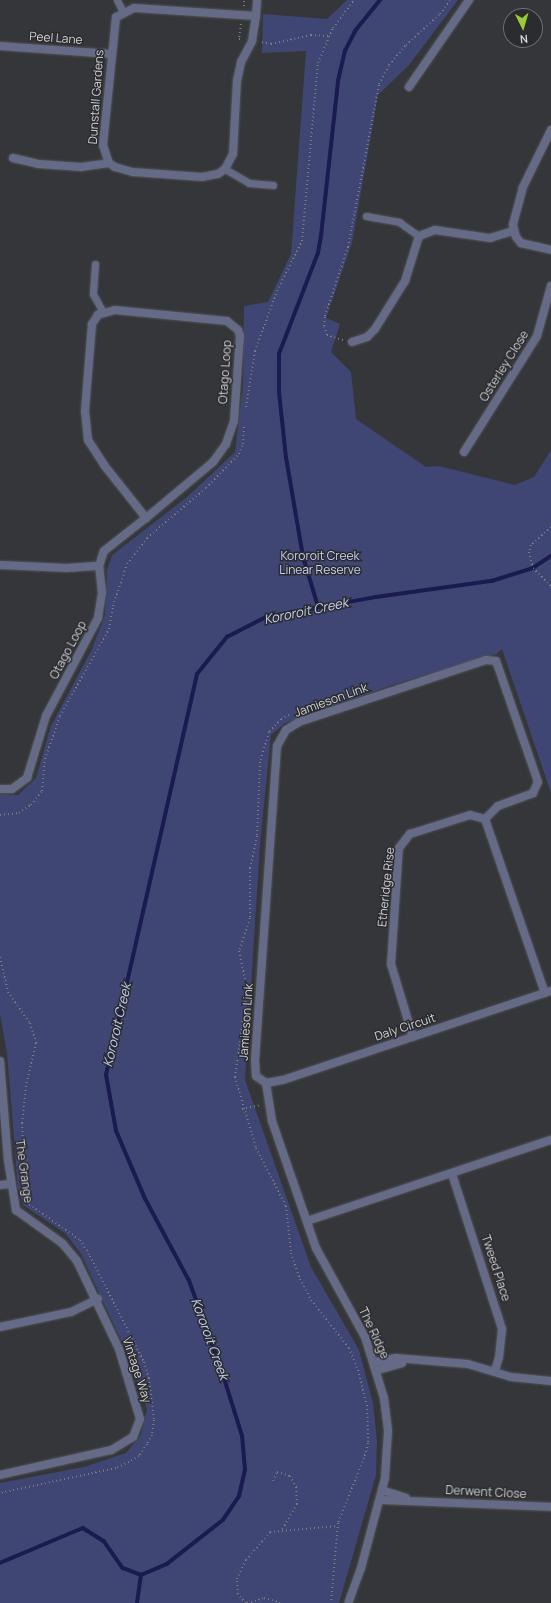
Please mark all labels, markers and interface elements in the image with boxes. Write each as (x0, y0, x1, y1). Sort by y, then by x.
north arrow (503, 8, 543, 48)
street label: Peel Lane (29, 29, 83, 47)
text: N (519, 32, 529, 47)
street label: Dunstall Gardens (86, 49, 106, 145)
street label: Osterley Close (476, 328, 532, 404)
street label: Otago Loop (216, 339, 234, 405)
park label: Kororoit Creek Linear Reserve (279, 549, 361, 577)
water label: Kororoit Creek (262, 594, 350, 628)
street label: Otago Loop (47, 618, 89, 682)
street label: Jamieson Link (292, 680, 370, 720)
street label: Etheridge Rise (375, 846, 397, 928)
water label: Kororoit Creek (100, 981, 134, 1069)
street label: Jamieson Link (236, 983, 256, 1061)
street label: Daly Circuit (373, 1010, 437, 1044)
street label: The Grange (12, 1138, 36, 1204)
street label: Tweed Place (478, 1233, 514, 1303)
water label: Kororoit Creek (188, 1296, 232, 1382)
street label: The Ridge (356, 1305, 392, 1361)
street label: Vintage Way (120, 1335, 154, 1405)
street label: Derwent Close (445, 1483, 527, 1501)

